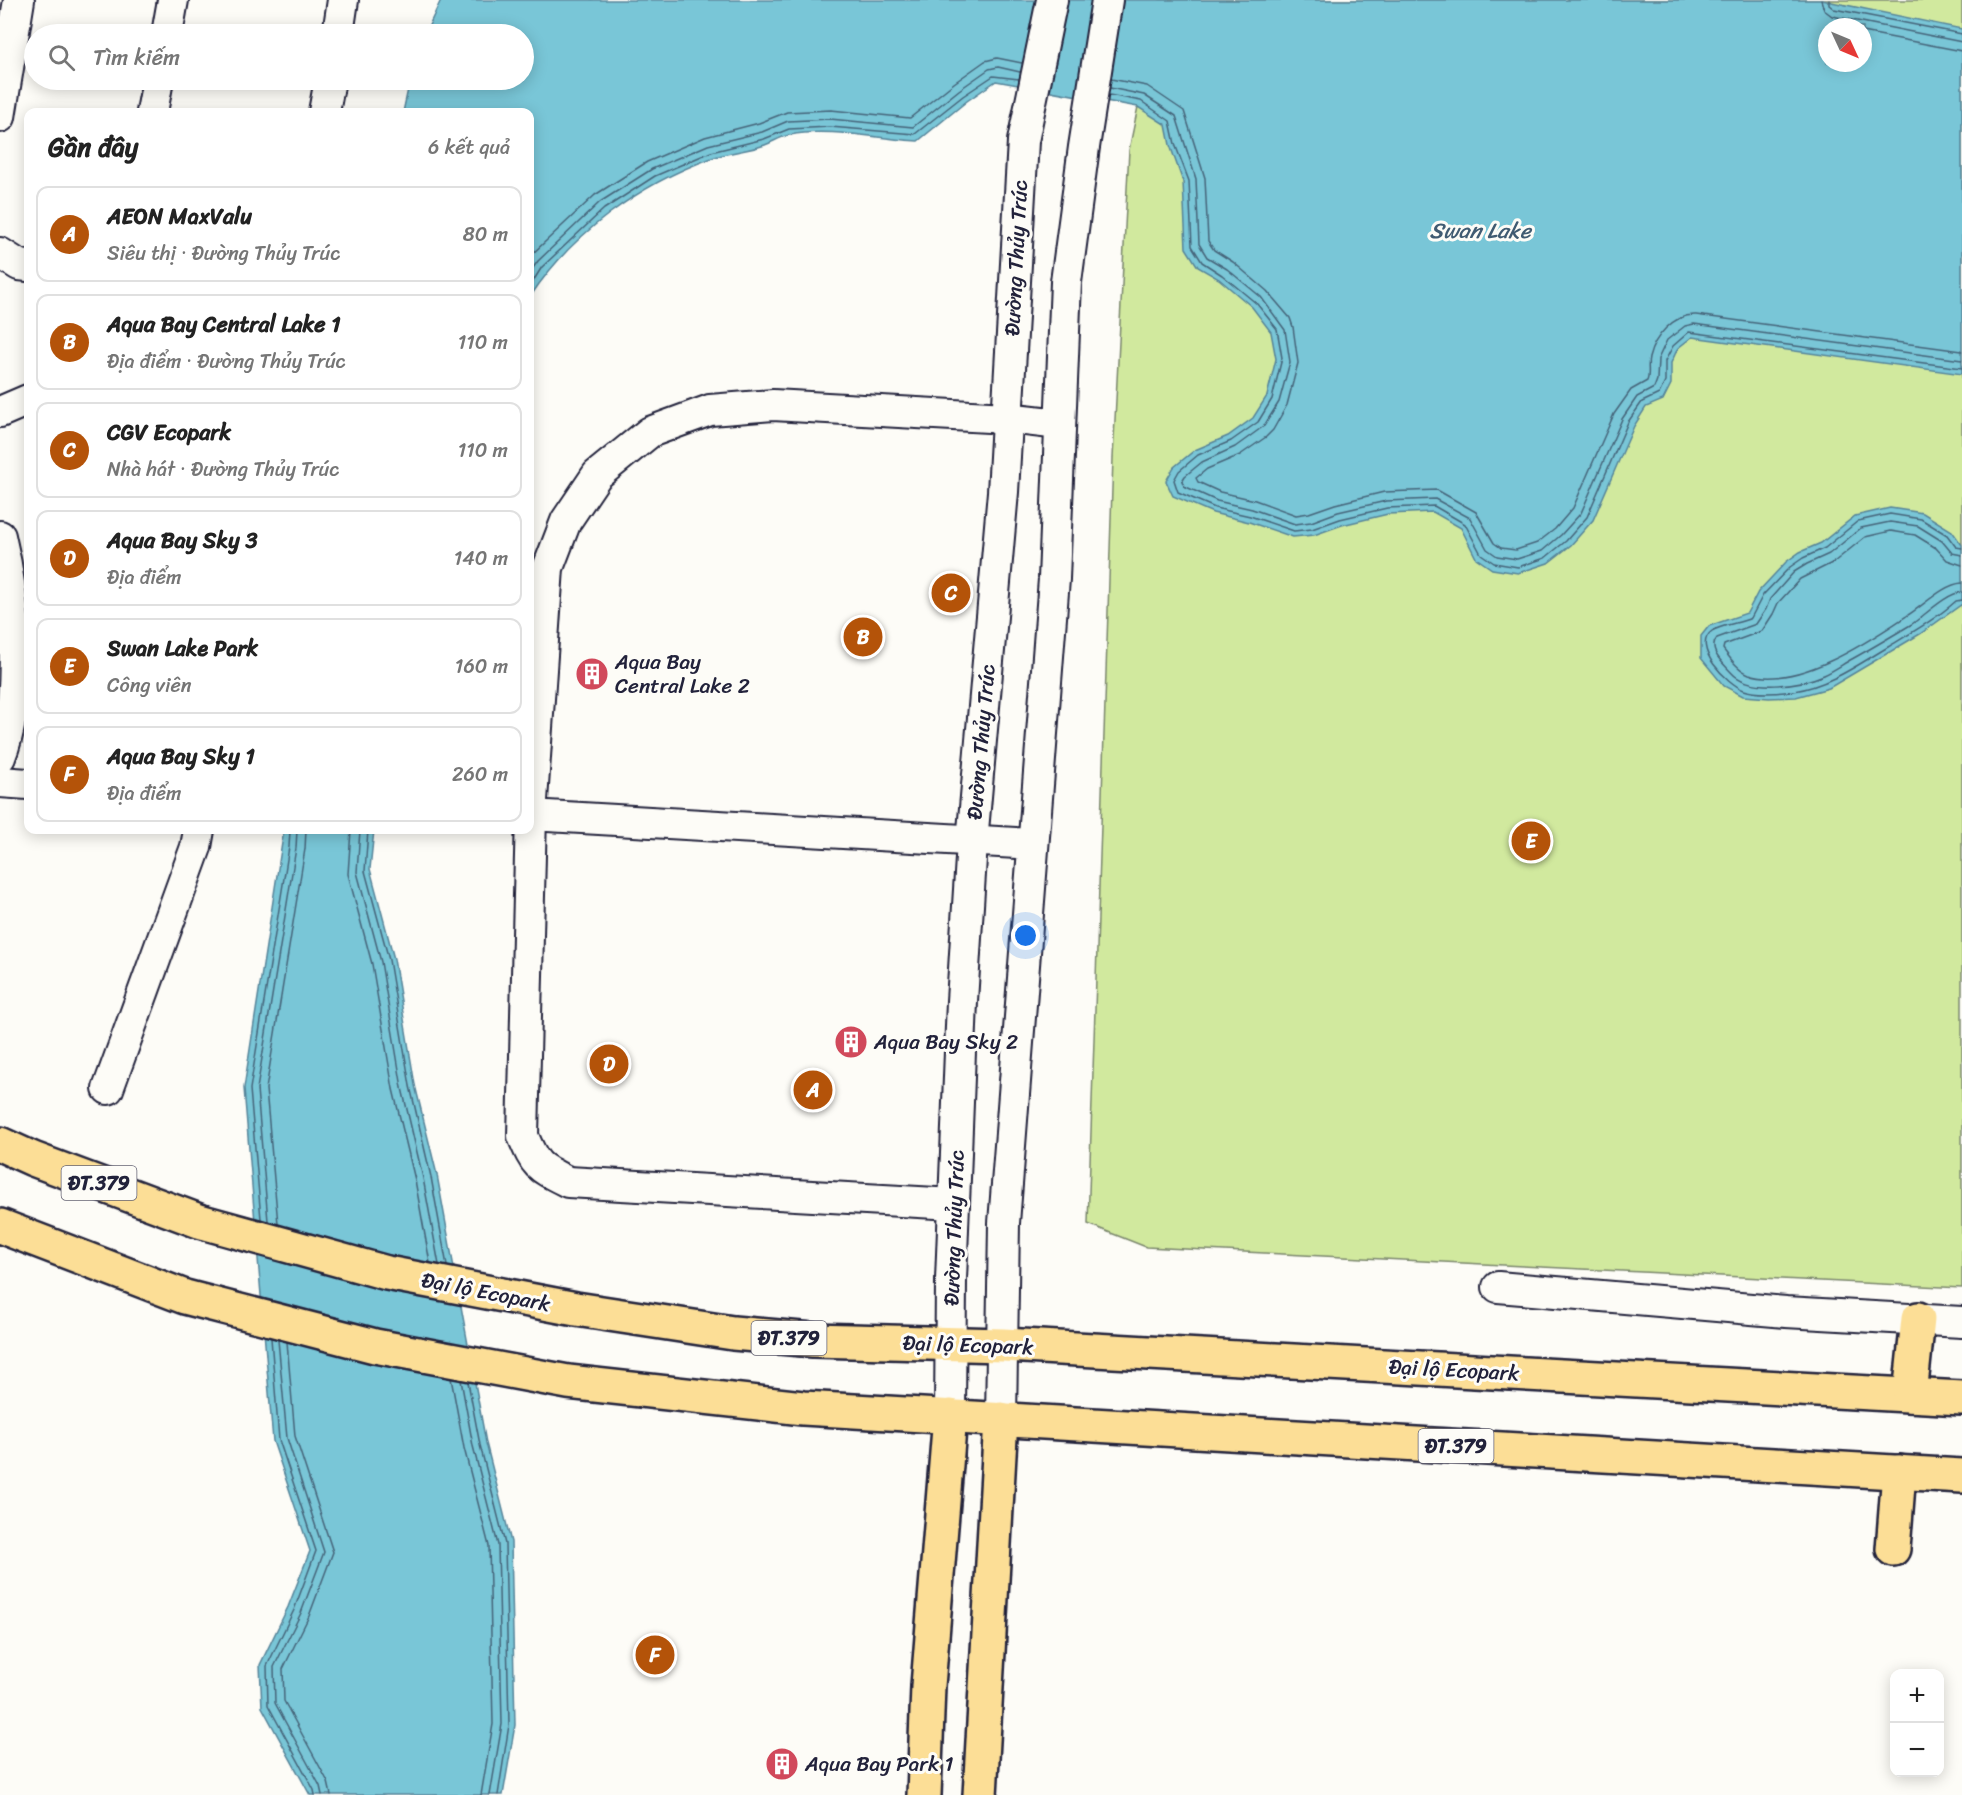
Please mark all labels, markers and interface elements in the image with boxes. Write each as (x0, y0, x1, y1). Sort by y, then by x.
north arrow (1818, 18, 1872, 72)
search box (24, 24, 534, 90)
text: Tìm kiếm (93, 38, 180, 77)
icon: search (45, 41, 78, 74)
text: Gần đây (48, 124, 138, 170)
text: 6 kết quả (428, 130, 510, 165)
street label: Đường Thủy Trúc (993, 179, 1039, 337)
text: AEON MaxValu (107, 197, 252, 236)
water label: Swan Lake (1429, 211, 1533, 250)
text: A (63, 217, 76, 252)
text: 80 m (463, 217, 508, 252)
text: Siêu thị · Đường Thủy Trúc (107, 236, 340, 271)
text: Aqua Bay Central Lake 1 (107, 305, 341, 344)
text: B (63, 325, 76, 360)
text: 110 m (458, 325, 508, 360)
text: Địa điểm · Đường Thủy Trúc (107, 344, 346, 379)
text: CGV Ecopark (107, 413, 231, 452)
text: C (63, 433, 76, 468)
text: 110 m (458, 433, 508, 468)
text: Nhà hát · Đường Thủy Trúc (107, 452, 339, 487)
text: Aqua Bay Sky 3 (107, 521, 257, 560)
text: D (64, 541, 75, 576)
text: 140 m (454, 541, 508, 576)
text: Địa điểm (107, 560, 181, 595)
pin: C (932, 570, 970, 616)
pin: B (844, 614, 882, 660)
text: Swan Lake Park (107, 629, 258, 668)
place label: Aqua Bay Central Lake 2 (614, 643, 750, 705)
text: E (64, 649, 75, 684)
text: 160 m (455, 649, 508, 684)
building icon: Aqua Bay Central Lake 2 (574, 656, 610, 692)
street label: Đường Thủy Trúc (955, 662, 1007, 821)
text: Công viên (107, 668, 192, 703)
text: Aqua Bay Sky 1 (107, 737, 255, 776)
text: F (64, 757, 75, 792)
text: 260 m (452, 757, 508, 792)
text: Địa điểm (107, 776, 181, 811)
pin: E (1512, 818, 1550, 864)
your location (1011, 921, 1040, 950)
place label: Aqua Bay Sky 2 (873, 1023, 1018, 1061)
building icon: Aqua Bay Sky 2 (833, 1024, 869, 1060)
pin: D (590, 1042, 628, 1086)
pin: A (794, 1068, 832, 1112)
street label: Đường Thủy Trúc (932, 1149, 976, 1307)
road number: ĐT.379 (62, 1166, 136, 1200)
street label: Đại lộ Ecopark (418, 1261, 555, 1323)
road number: ĐT.379 (752, 1321, 826, 1355)
street label: Đại lộ Ecopark (902, 1324, 1035, 1366)
street label: Đại lộ Ecopark (1388, 1348, 1521, 1392)
road number: ĐT.379 (1418, 1429, 1494, 1463)
pin: F (636, 1632, 674, 1678)
map controls (1890, 1669, 1944, 1777)
button: + (1890, 1669, 1944, 1723)
button: − (1890, 1723, 1944, 1777)
place label: Aqua Bay Park 1 (804, 1745, 954, 1783)
building icon: Aqua Bay Park 1 (764, 1746, 800, 1782)

